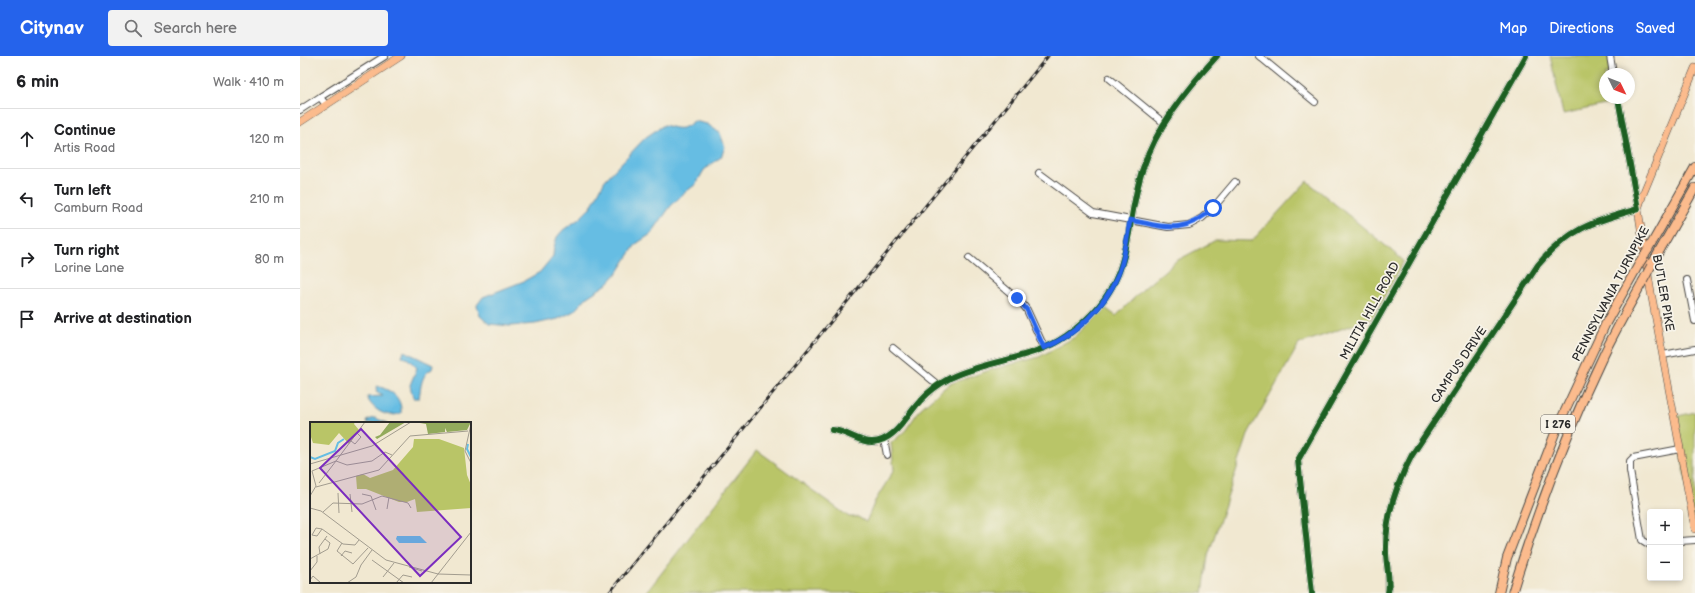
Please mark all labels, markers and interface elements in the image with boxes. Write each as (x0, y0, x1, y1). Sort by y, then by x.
search box (108, 10, 388, 46)
text: Citynav (20, 17, 84, 40)
icon: search (122, 17, 144, 39)
text: Search here (154, 19, 237, 38)
text: Map (1499, 20, 1527, 37)
text: Directions (1549, 20, 1614, 37)
text: Saved (1636, 20, 1675, 37)
north arrow (1599, 68, 1635, 104)
text: 6 min (16, 72, 59, 92)
text: Walk · 410 m (213, 74, 284, 90)
text: Continue (54, 121, 116, 140)
icon: ahead (16, 128, 38, 150)
text: 120 m (249, 131, 284, 147)
text: Artis Road (54, 140, 115, 156)
text: Turn left (54, 181, 111, 200)
icon: left (16, 188, 38, 210)
text: 210 m (250, 191, 284, 207)
route start (1204, 199, 1222, 217)
text: Camburn Road (54, 200, 143, 216)
street label: PENNSYLVANIA TURNPIKE (1569, 224, 1653, 364)
text: Turn right (54, 241, 119, 260)
icon: right (16, 248, 38, 270)
text: 80 m (255, 251, 284, 267)
street label: BUTLER PIKE (1649, 253, 1677, 333)
street label: MILITIA HILL ROAD (1337, 259, 1403, 362)
text: Lorine Lane (54, 260, 124, 276)
route end (1008, 289, 1026, 307)
icon: arrive (16, 308, 38, 330)
text: Arrive at destination (54, 309, 192, 328)
street label: CAMPUS DRIVE (1428, 324, 1490, 406)
road number: I 276 (1541, 415, 1575, 433)
inset map (310, 422, 471, 583)
map controls (1647, 509, 1683, 581)
button: + (1647, 509, 1683, 545)
button: − (1647, 545, 1683, 581)

